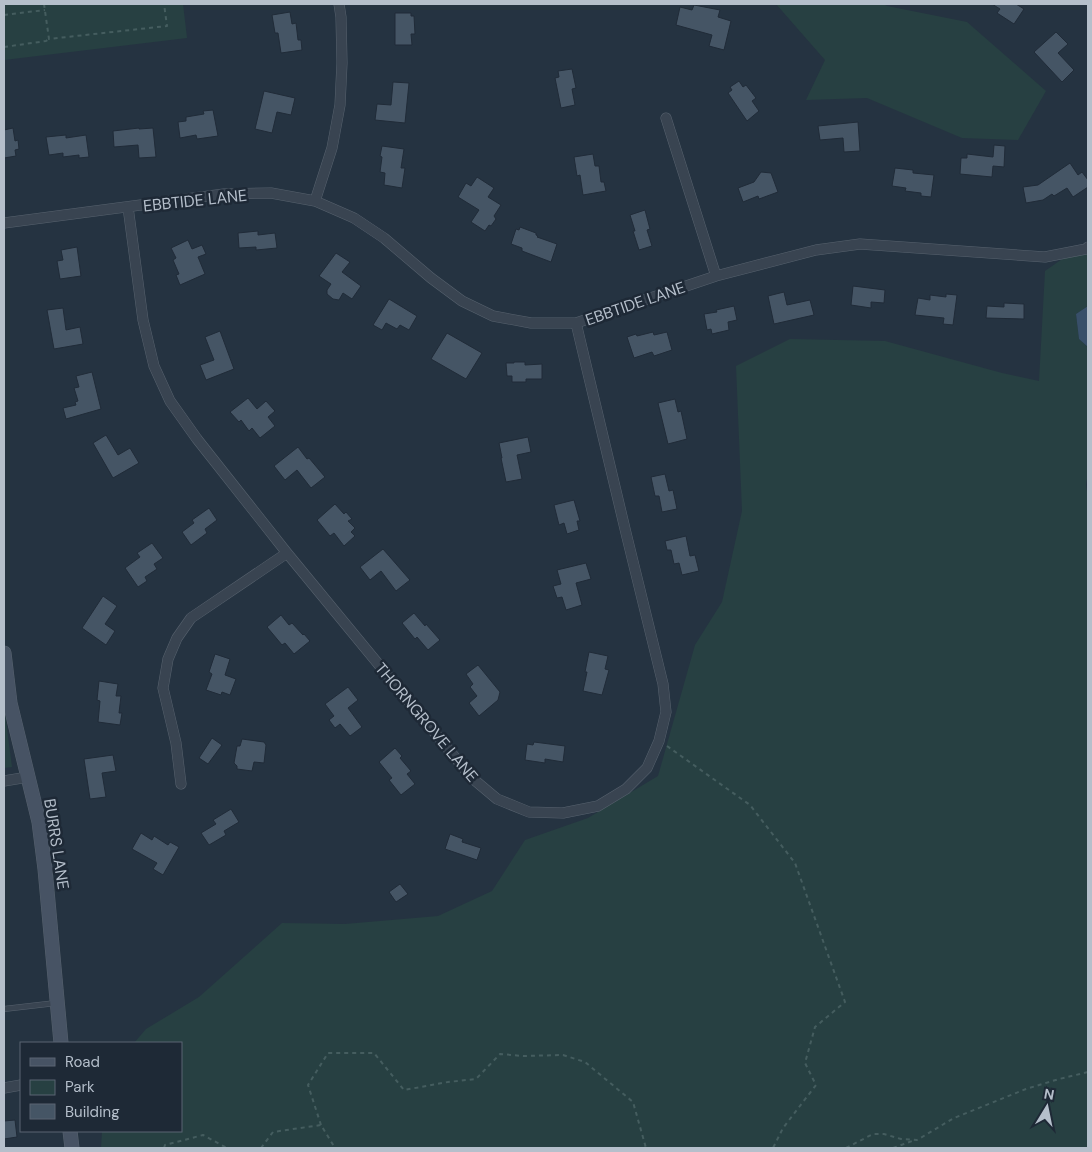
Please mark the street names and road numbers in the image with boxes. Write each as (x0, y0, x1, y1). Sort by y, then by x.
street label: EBBTIDE LANE (142, 185, 248, 216)
street label: EBBTIDE LANE (582, 277, 688, 330)
street label: THORNGROVE LANE (371, 658, 483, 786)
street label: BURRS LANE (39, 797, 74, 891)

